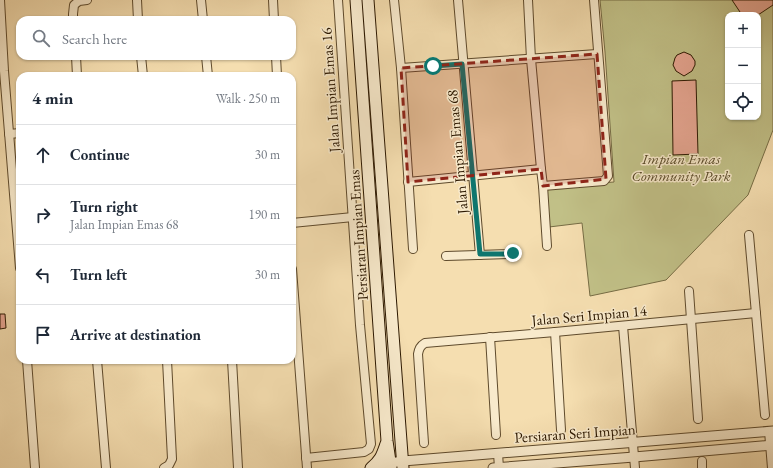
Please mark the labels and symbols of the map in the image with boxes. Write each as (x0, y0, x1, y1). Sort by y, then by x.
street label: Jalan Impian Emas 16 (316, 27, 344, 155)
route start (424, 57, 442, 75)
street label: Jalan Impian Emas 68 (442, 89, 472, 217)
park label: Impian Emas Community Park (631, 149, 731, 185)
street label: Persiaran Impian Emas (344, 169, 372, 301)
route end (504, 244, 522, 262)
street label: Jalan Seri Impian 14 (529, 300, 648, 330)
street label: Persiaran Seri Impian (514, 419, 636, 447)

